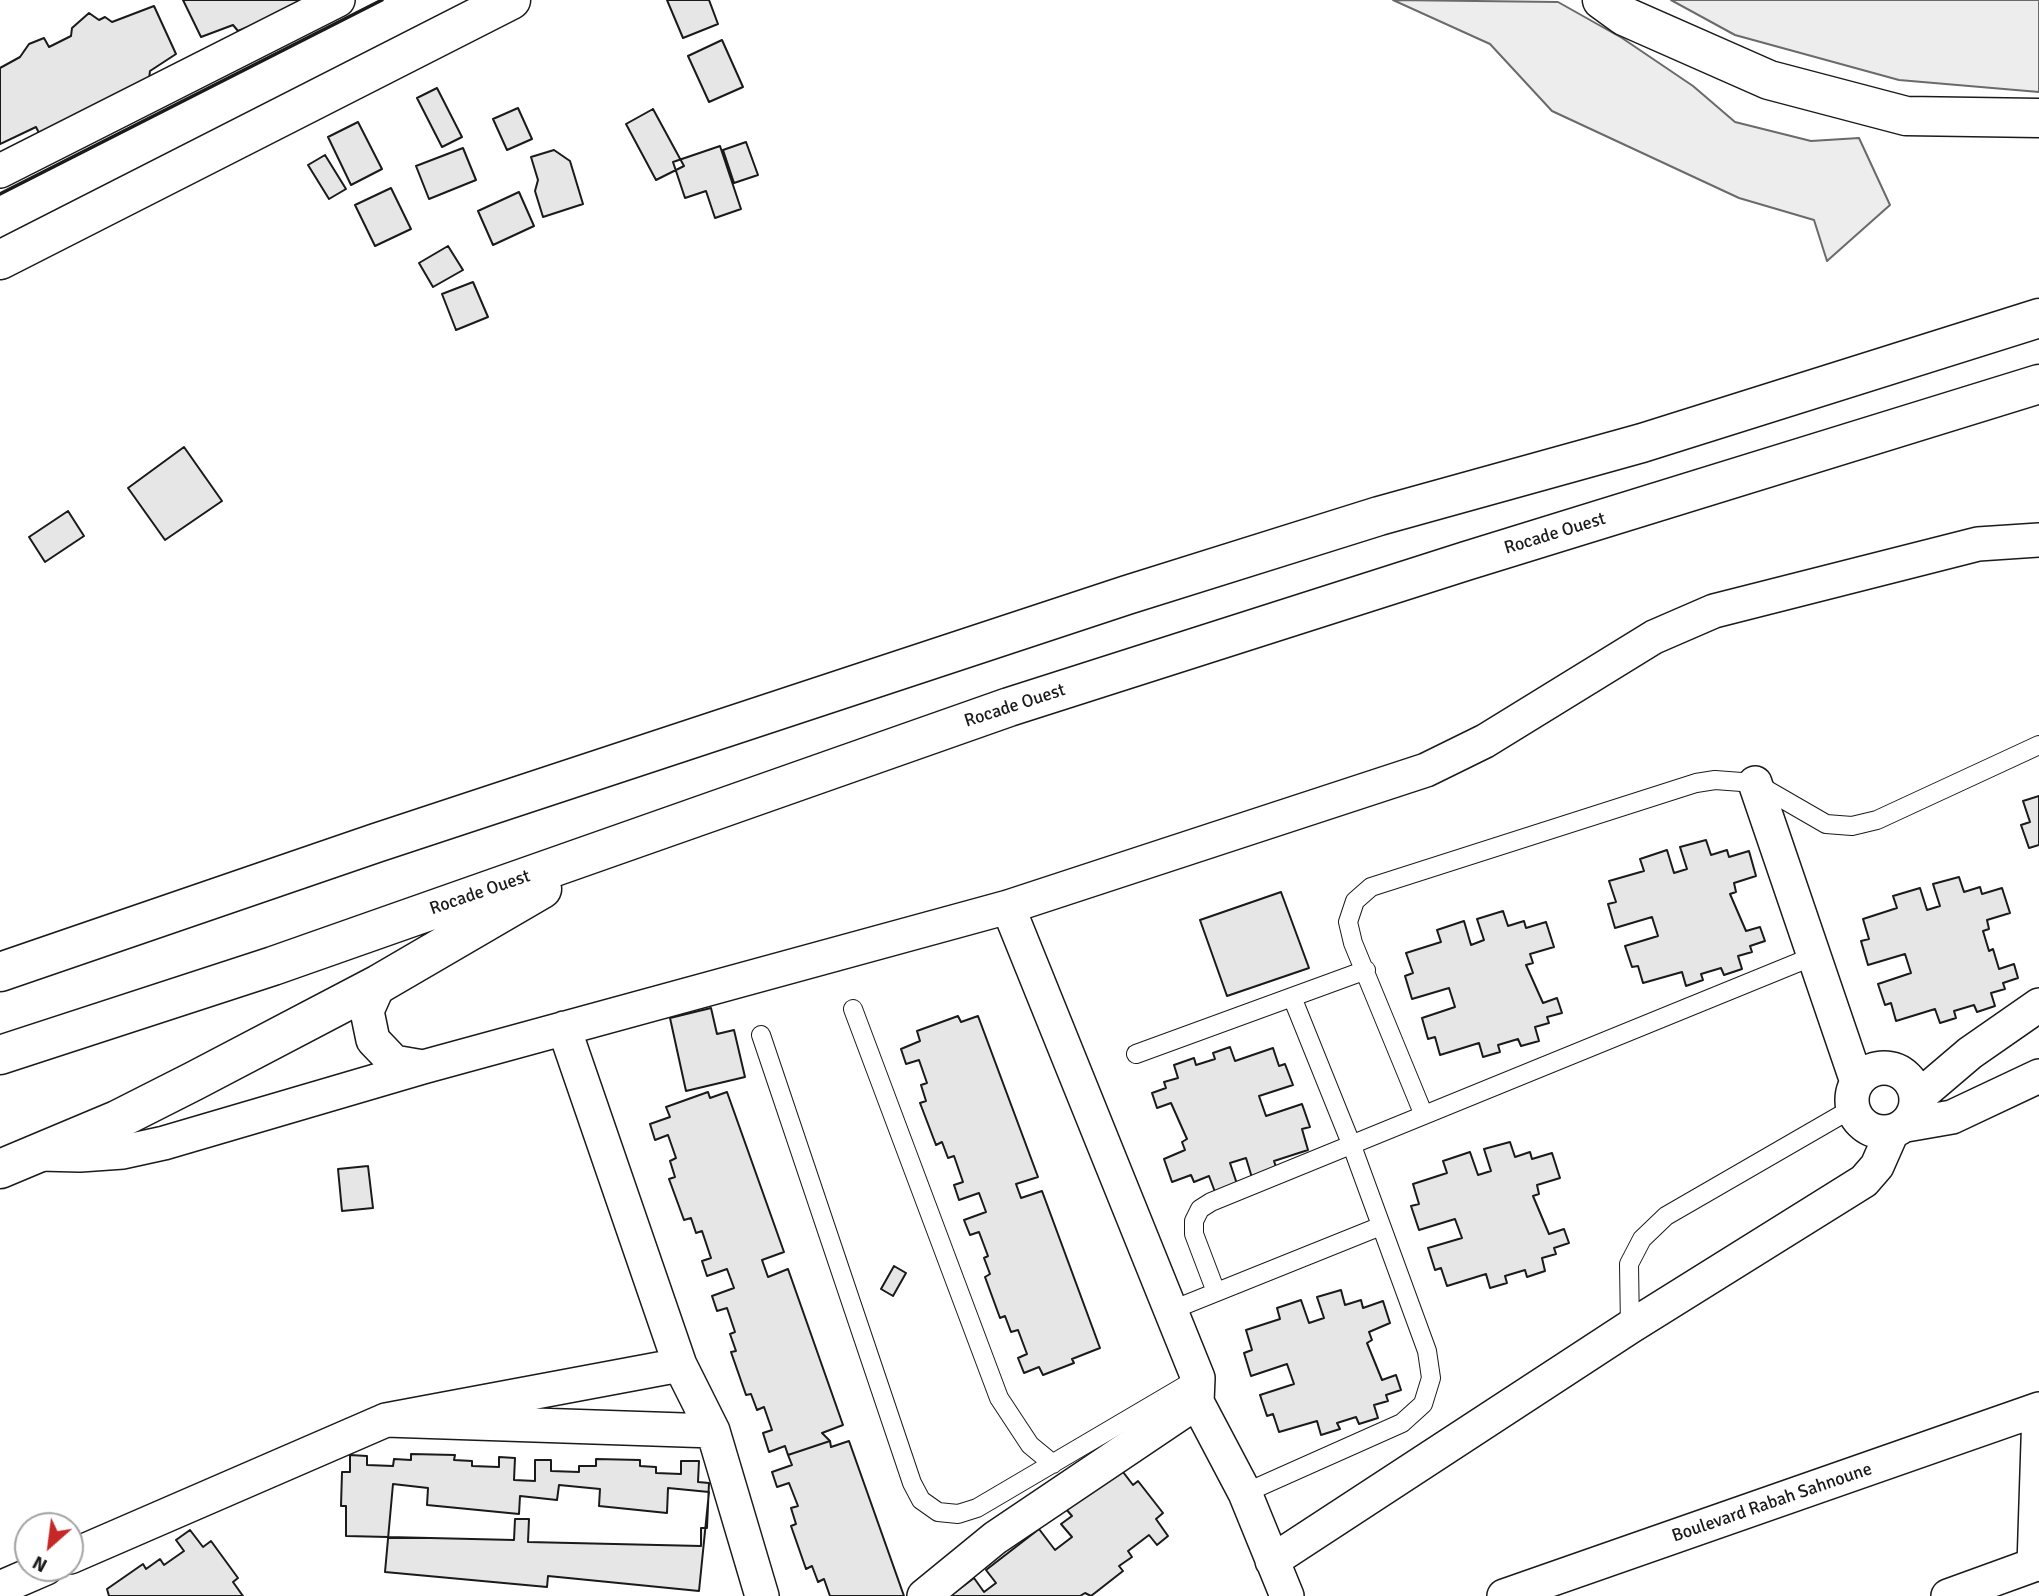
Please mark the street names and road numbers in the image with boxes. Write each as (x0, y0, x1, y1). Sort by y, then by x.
street label: Rocade Ouest (1502, 508, 1608, 560)
street label: Rocade Ouest (962, 680, 1068, 732)
street label: Rocade Ouest (427, 866, 533, 920)
street label: Boulevard Rabah Sahnoune (1669, 1459, 1875, 1547)

